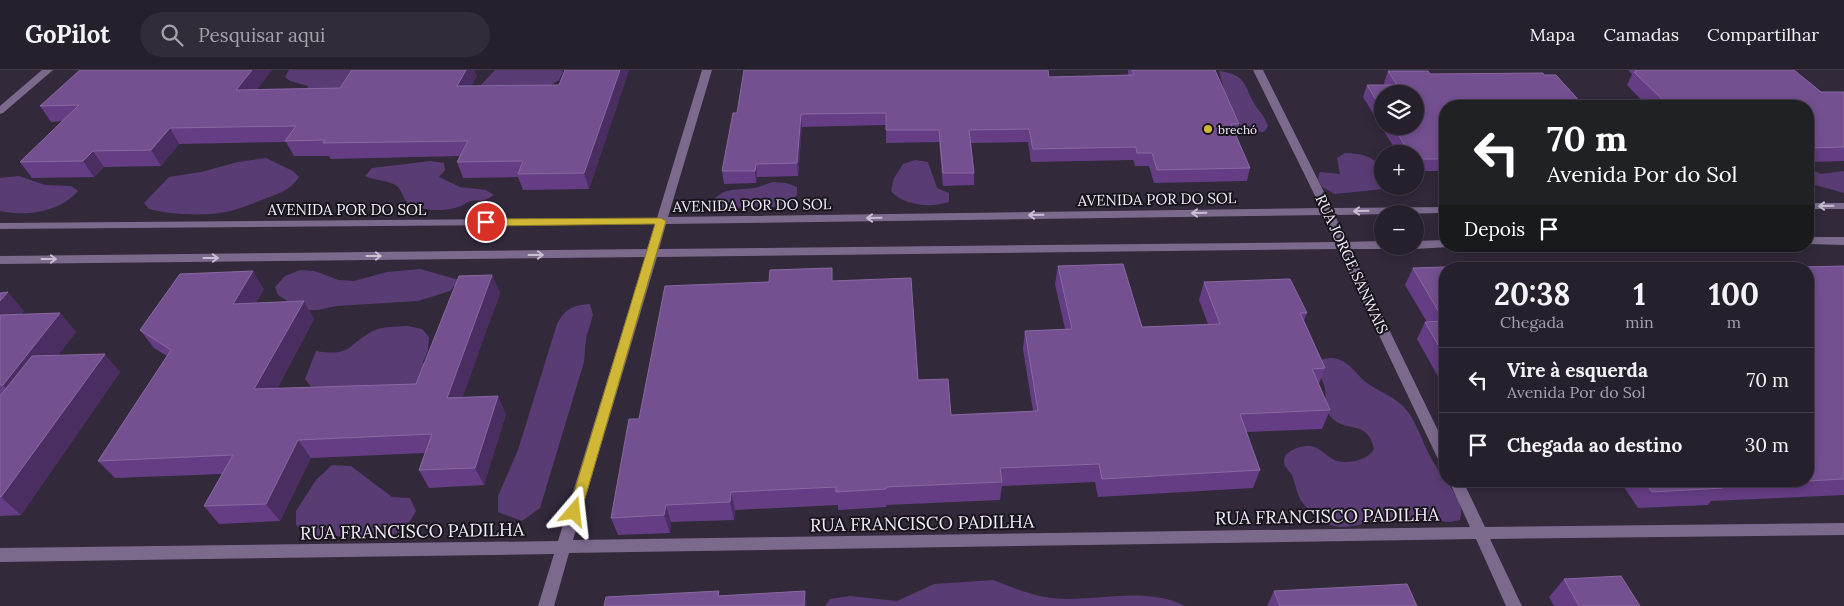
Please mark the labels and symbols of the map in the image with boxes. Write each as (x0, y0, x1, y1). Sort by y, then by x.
place label: brechó (1218, 122, 1257, 137)
marker: brechó (1202, 123, 1214, 135)
street label: AVENIDA POR DO SOL (1076, 188, 1237, 210)
street label: RUA JORGE SANWAIS (1311, 191, 1393, 337)
street label: AVENIDA POR DO SOL (671, 194, 832, 216)
street label: AVENIDA POR DO SOL (267, 200, 427, 219)
pin (465, 201, 507, 243)
one-way arrow (1818, 201, 1834, 211)
one-way arrow (1354, 206, 1370, 216)
one-way arrow (1191, 208, 1208, 218)
one-way arrow (1029, 211, 1045, 220)
one-way arrow (866, 213, 882, 223)
one-way arrow (528, 250, 544, 260)
one-way arrow (365, 252, 381, 261)
one-way arrow (202, 253, 219, 263)
one-way arrow (40, 254, 56, 264)
position arrow (547, 485, 599, 537)
street label: RUA FRANCISCO PADILHA (1215, 503, 1440, 529)
street label: RUA FRANCISCO PADILHA (810, 510, 1035, 536)
street label: RUA FRANCISCO PADILHA (300, 518, 525, 544)

